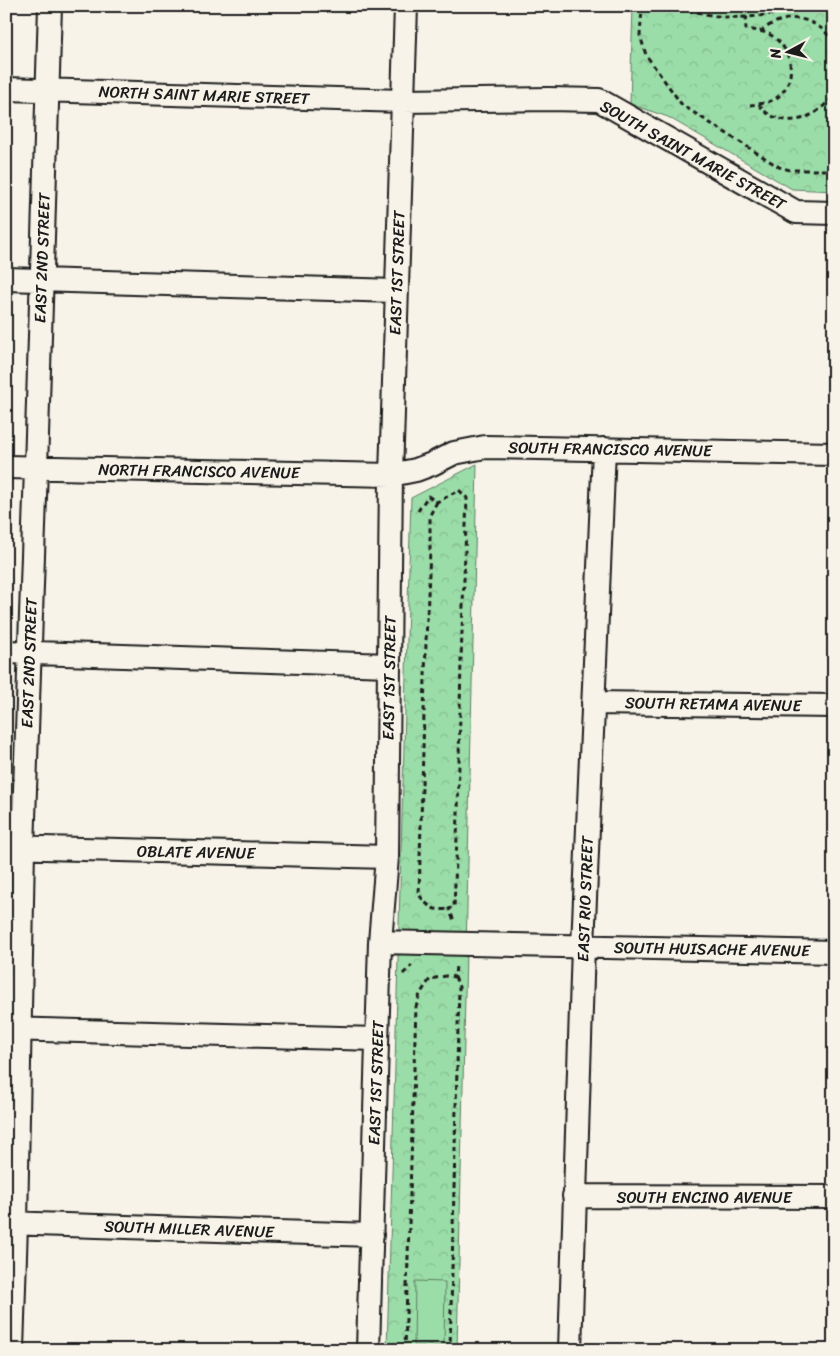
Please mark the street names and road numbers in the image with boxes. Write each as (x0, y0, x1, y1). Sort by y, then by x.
street label: NORTH SAINT MARIE STREET (98, 77, 311, 113)
street label: SOUTH SAINT MARIE STREET (595, 92, 792, 219)
street label: EAST 2ND STREET (25, 191, 59, 324)
street label: EAST 1ST STREET (380, 209, 414, 336)
street label: SOUTH FRANCISCO AVENUE (508, 433, 713, 465)
street label: NORTH FRANCISCO AVENUE (98, 455, 301, 487)
street label: EAST 2ND STREET (12, 596, 46, 729)
street label: EAST 1ST STREET (373, 614, 405, 740)
street label: SOUTH RETAMA AVENUE (625, 688, 802, 720)
street label: EAST RIO STREET (568, 835, 602, 962)
street label: OBLATE AVENUE (137, 836, 257, 868)
street label: SOUTH HUISACHE AVENUE (614, 933, 811, 965)
street label: EAST 1ST STREET (359, 1019, 393, 1146)
street label: SOUTH ENCINO AVENUE (616, 1183, 793, 1212)
street label: SOUTH MILLER AVENUE (104, 1212, 276, 1246)

